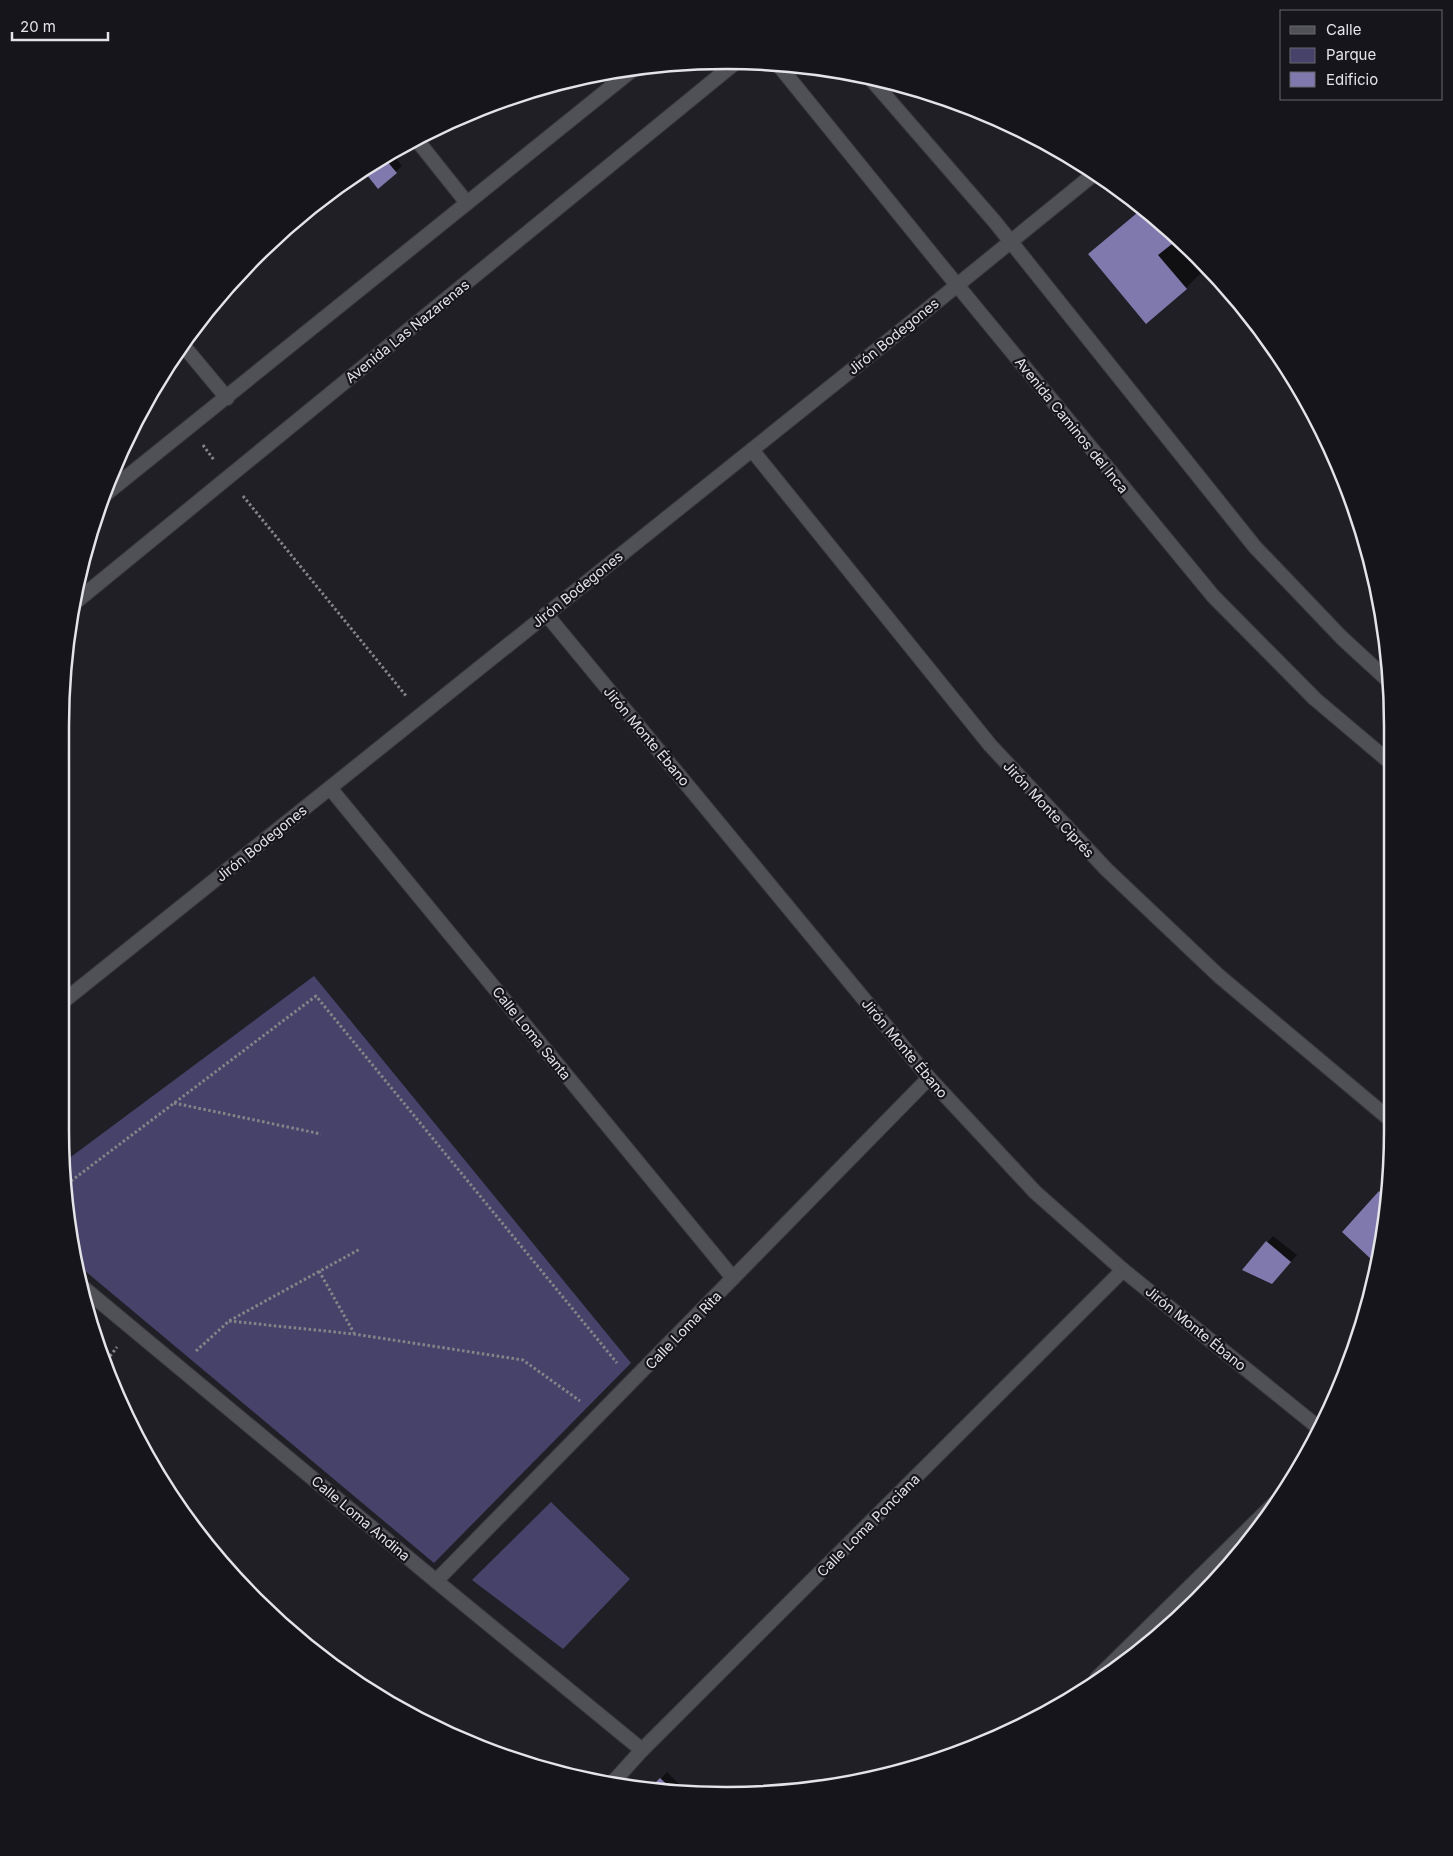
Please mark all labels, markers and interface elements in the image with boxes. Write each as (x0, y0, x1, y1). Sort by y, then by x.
scale bar (12, 10, 109, 42)
legend (1280, 10, 1443, 100)
text: 20 m (20, 17, 56, 36)
text: Calle (1326, 20, 1361, 39)
text: Parque (1326, 45, 1376, 64)
text: Edificio (1326, 70, 1378, 89)
street label: Avenida Las Nazarenas (342, 276, 472, 386)
street label: Jirón Bodegones (844, 294, 942, 378)
street label: Avenida Caminos del Inca (1012, 353, 1132, 497)
street label: Jirón Bodegones (528, 547, 626, 631)
street label: Jirón Monte Ébano (600, 683, 694, 789)
street label: Jirón Monte Ciprés (1000, 757, 1098, 861)
street label: Jirón Bodegones (212, 801, 310, 885)
street label: Calle Loma Santa (489, 983, 575, 1083)
street label: Jirón Monte Ébano (858, 995, 952, 1101)
street label: Jirón Monte Ébano (1142, 1282, 1250, 1374)
street label: Calle Loma Rita (641, 1287, 725, 1373)
street label: Calle Loma Ponciana (813, 1470, 923, 1580)
street label: Calle Loma Andina (308, 1472, 414, 1564)

